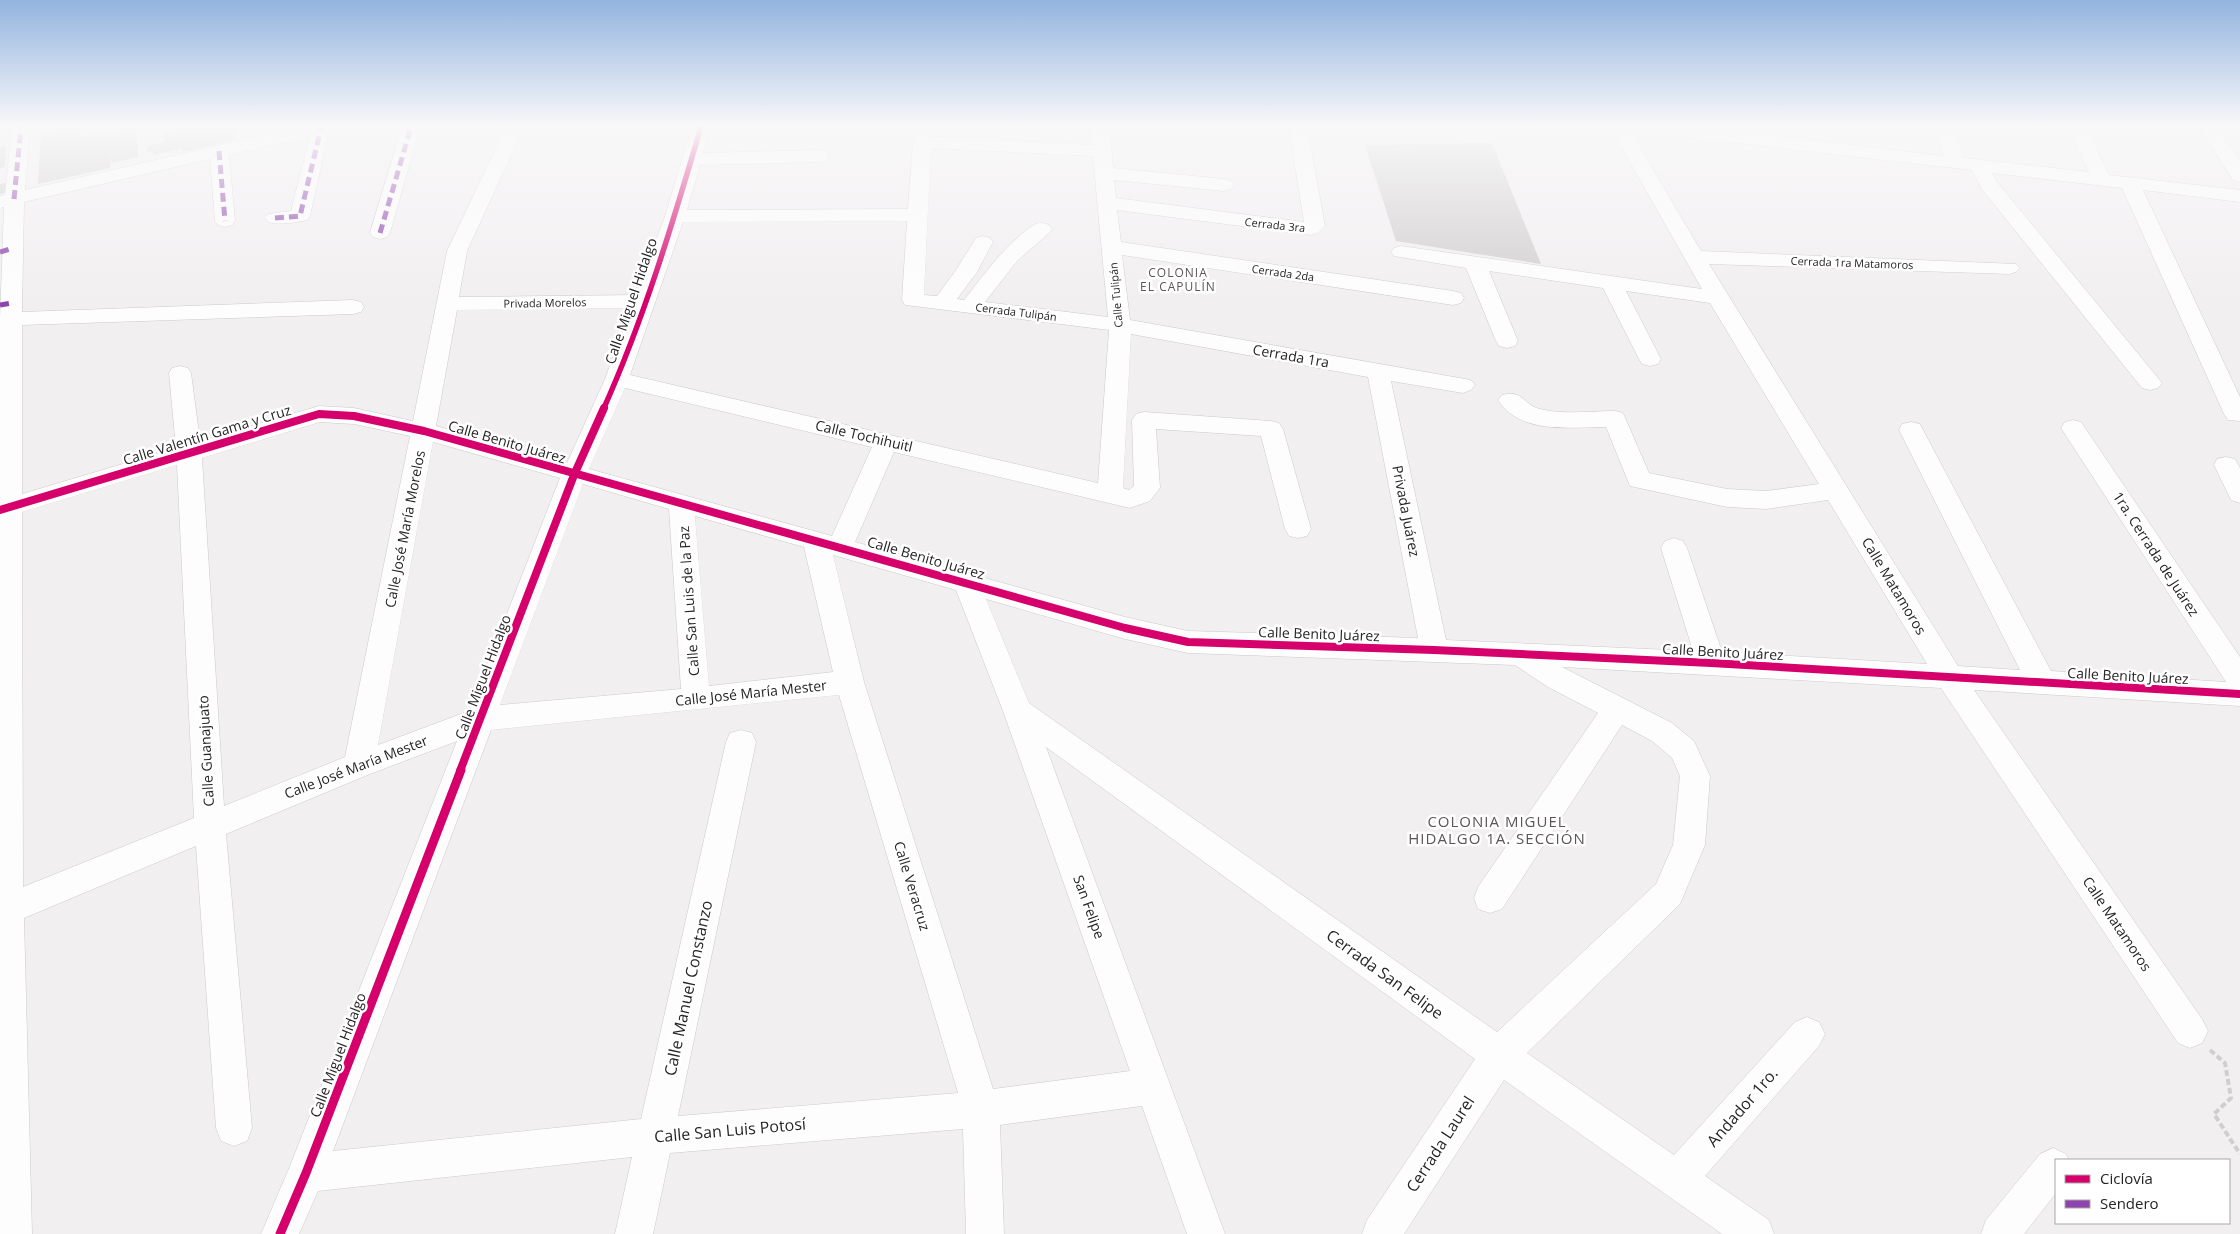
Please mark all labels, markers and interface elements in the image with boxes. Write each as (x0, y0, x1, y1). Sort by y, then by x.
street label: Cerrada 3ra (1244, 214, 1306, 235)
street label: Calle Miguel Hidalgo (600, 235, 661, 366)
street label: Cerrada 1ra Matamoros (1790, 253, 1914, 272)
street label: Cerrada 2da (1251, 261, 1315, 284)
street label: Calle Tulipán (1105, 262, 1126, 328)
district label: COLONIA EL CAPULÍN (1140, 264, 1216, 295)
street label: Privada Morelos (503, 294, 587, 311)
street label: Cerrada Tulipán (975, 299, 1058, 324)
street label: Cerrada 1ra (1251, 339, 1331, 372)
street label: Calle Valentín Gama y Cruz (121, 400, 294, 469)
street label: Calle Tochihuitl (814, 415, 915, 456)
street label: Calle Benito Juárez (446, 416, 569, 468)
street label: Calle José María Morelos (380, 448, 429, 609)
street label: Privada Juárez (1388, 464, 1425, 559)
street label: 1ra. Cerrada de Juárez (2109, 488, 2204, 620)
street label: Calle San Luis de la Paz (674, 525, 703, 677)
street label: Calle Benito Juárez (865, 532, 988, 584)
street label: Calle Matamoros (1858, 533, 1931, 638)
street label: Calle Miguel Hidalgo (450, 612, 515, 742)
street label: Calle Benito Juárez (1258, 622, 1381, 645)
street label: Calle Benito Juárez (1662, 639, 1785, 664)
street label: Calle Benito Juárez (2067, 663, 2190, 688)
street label: Calle José María Mester (674, 675, 828, 710)
street label: Calle Guanajuato (193, 695, 218, 807)
street label: Calle José María Mester (281, 730, 431, 803)
district label: COLONIA MIGUEL HIDALGO 1A. SECCIÓN (1408, 811, 1586, 848)
street label: Calle Veracruz (890, 839, 935, 933)
street label: San Felipe (1069, 872, 1110, 941)
street label: Calle Matamoros (2079, 873, 2156, 975)
street label: Calle Manuel Constanzo (659, 898, 717, 1078)
street label: Cerrada San Felipe (1322, 924, 1448, 1024)
street label: Calle Miguel Hidalgo (305, 990, 370, 1120)
street label: Andador 1ro. (1701, 1063, 1783, 1151)
street label: Cerrada Laurel (1401, 1092, 1479, 1196)
street label: Calle San Luis Potosí (653, 1112, 808, 1148)
legend (2055, 1159, 2230, 1224)
text: Ciclovía (2100, 1168, 2153, 1188)
text: Sendero (2100, 1193, 2159, 1213)

